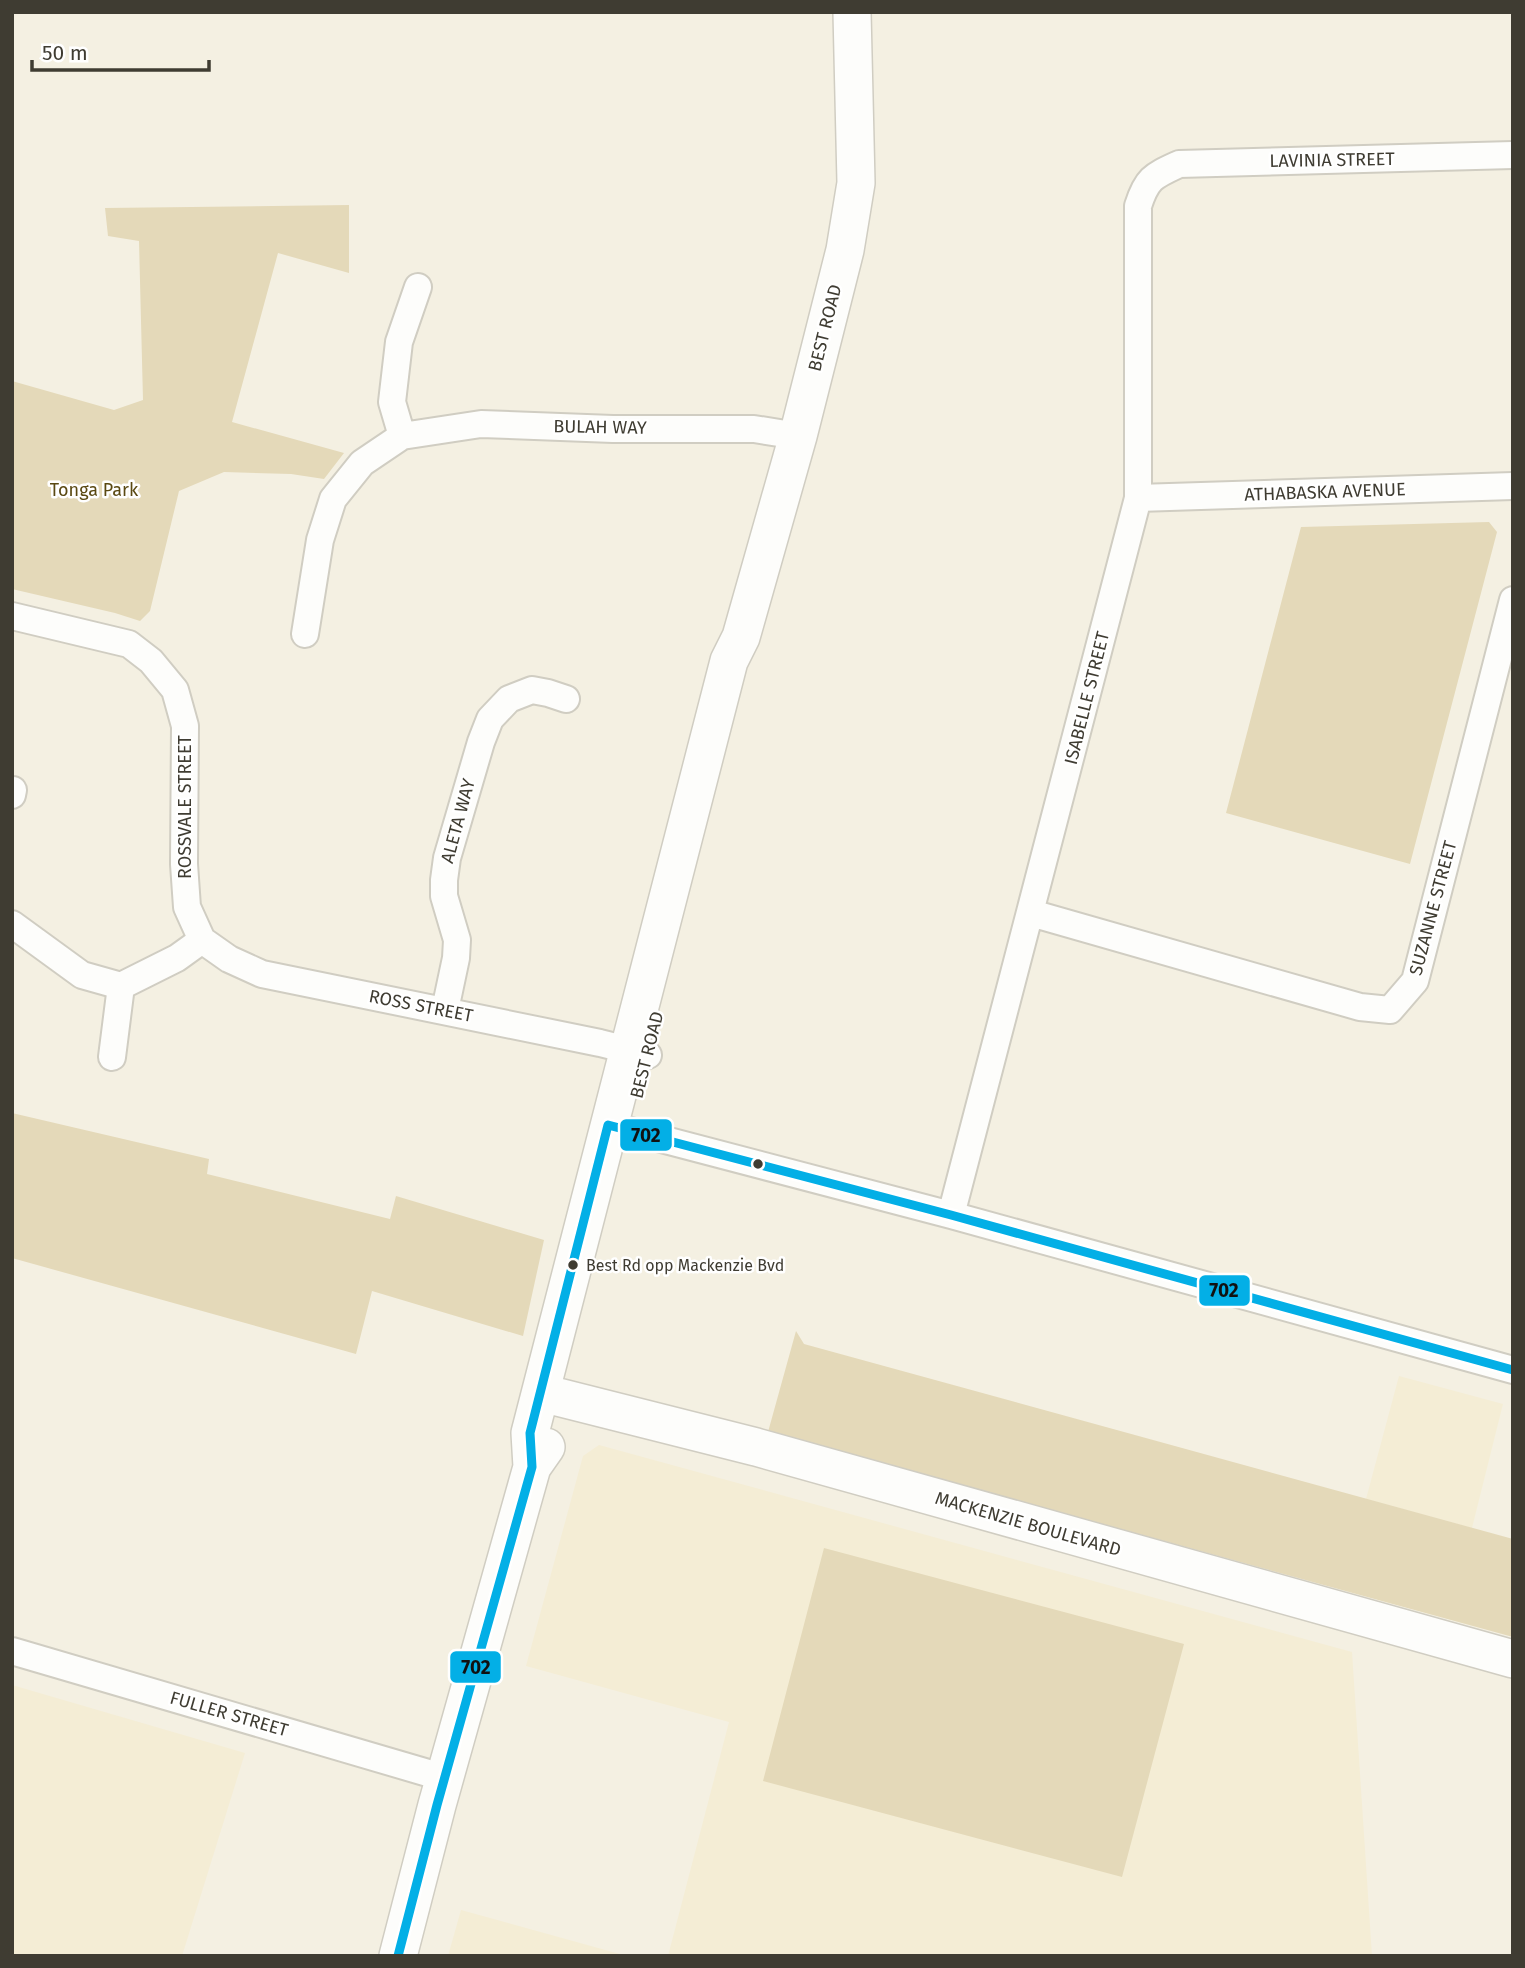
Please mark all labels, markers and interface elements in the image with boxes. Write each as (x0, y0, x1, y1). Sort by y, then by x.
scale bar (32, 28, 208, 72)
text: 50 m (42, 40, 88, 66)
street label: LAVINIA STREET (1269, 148, 1395, 172)
street label: BEST ROAD (804, 282, 846, 374)
street label: BULAH WAY (553, 415, 647, 439)
street label: ATHABASKA AVENUE (1244, 478, 1406, 506)
park label: Tonga Park (50, 479, 139, 501)
street label: ISABELLE STREET (1060, 628, 1114, 767)
street label: ROSSVALE STREET (174, 734, 196, 879)
street label: ALETA WAY (436, 776, 480, 866)
street label: SUZANNE STREET (1404, 838, 1462, 978)
street label: ROSS STREET (367, 985, 476, 1027)
street label: BEST ROAD (626, 1009, 668, 1101)
line badge: 702 (619, 1118, 673, 1152)
text: 702 (631, 1124, 661, 1147)
unlabelled marker (751, 1157, 765, 1171)
place label: Best Rd opp Mackenzie Bvd (586, 1256, 784, 1275)
marker: Best Rd opp Mackenzie Bvd (566, 1258, 580, 1272)
line badge: 702 (1198, 1274, 1251, 1307)
text: 702 (1209, 1279, 1239, 1302)
street label: MACKENZIE BOULEVARD (933, 1487, 1123, 1561)
line badge: 702 (449, 1650, 502, 1684)
text: 702 (461, 1656, 491, 1679)
street label: FULLER STREET (167, 1687, 291, 1742)

